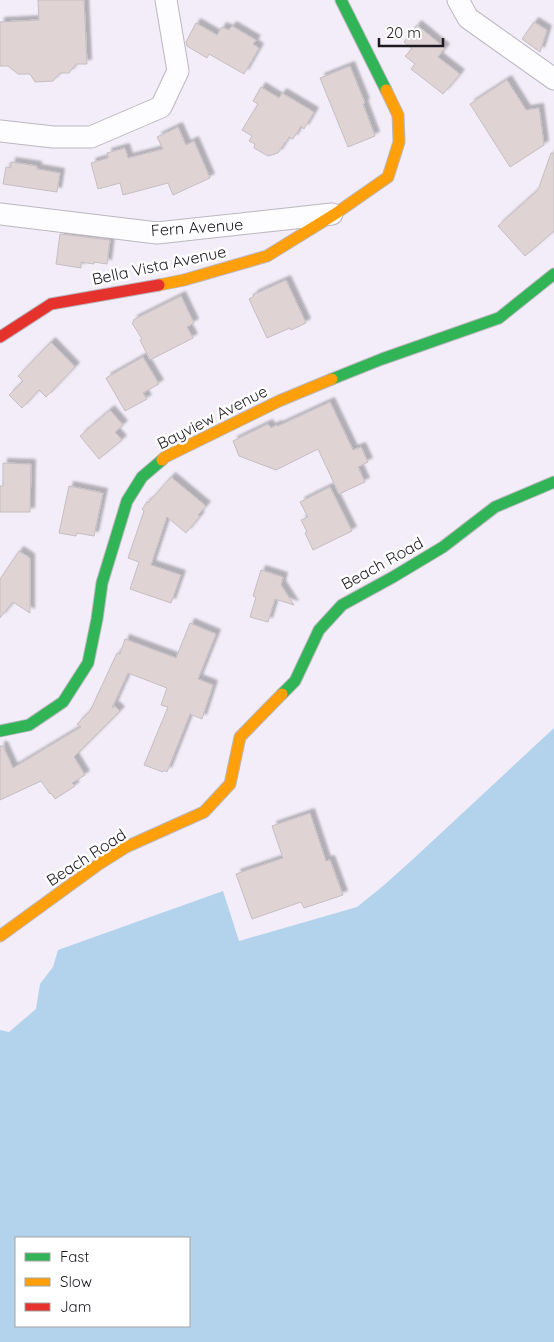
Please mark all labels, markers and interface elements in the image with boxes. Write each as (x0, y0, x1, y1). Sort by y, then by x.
scale bar (379, 15, 443, 47)
text: 20 m (386, 23, 421, 42)
street label: Fern Avenue (150, 214, 244, 240)
street label: Bella Vista Avenue (90, 241, 228, 289)
street label: Bayview Avenue (153, 381, 271, 453)
street label: Beach Road (338, 532, 426, 594)
street label: Beach Road (43, 824, 129, 890)
legend (15, 1237, 190, 1327)
text: Fast (60, 1247, 89, 1266)
text: Slow (60, 1272, 92, 1291)
text: Jam (60, 1297, 91, 1316)

